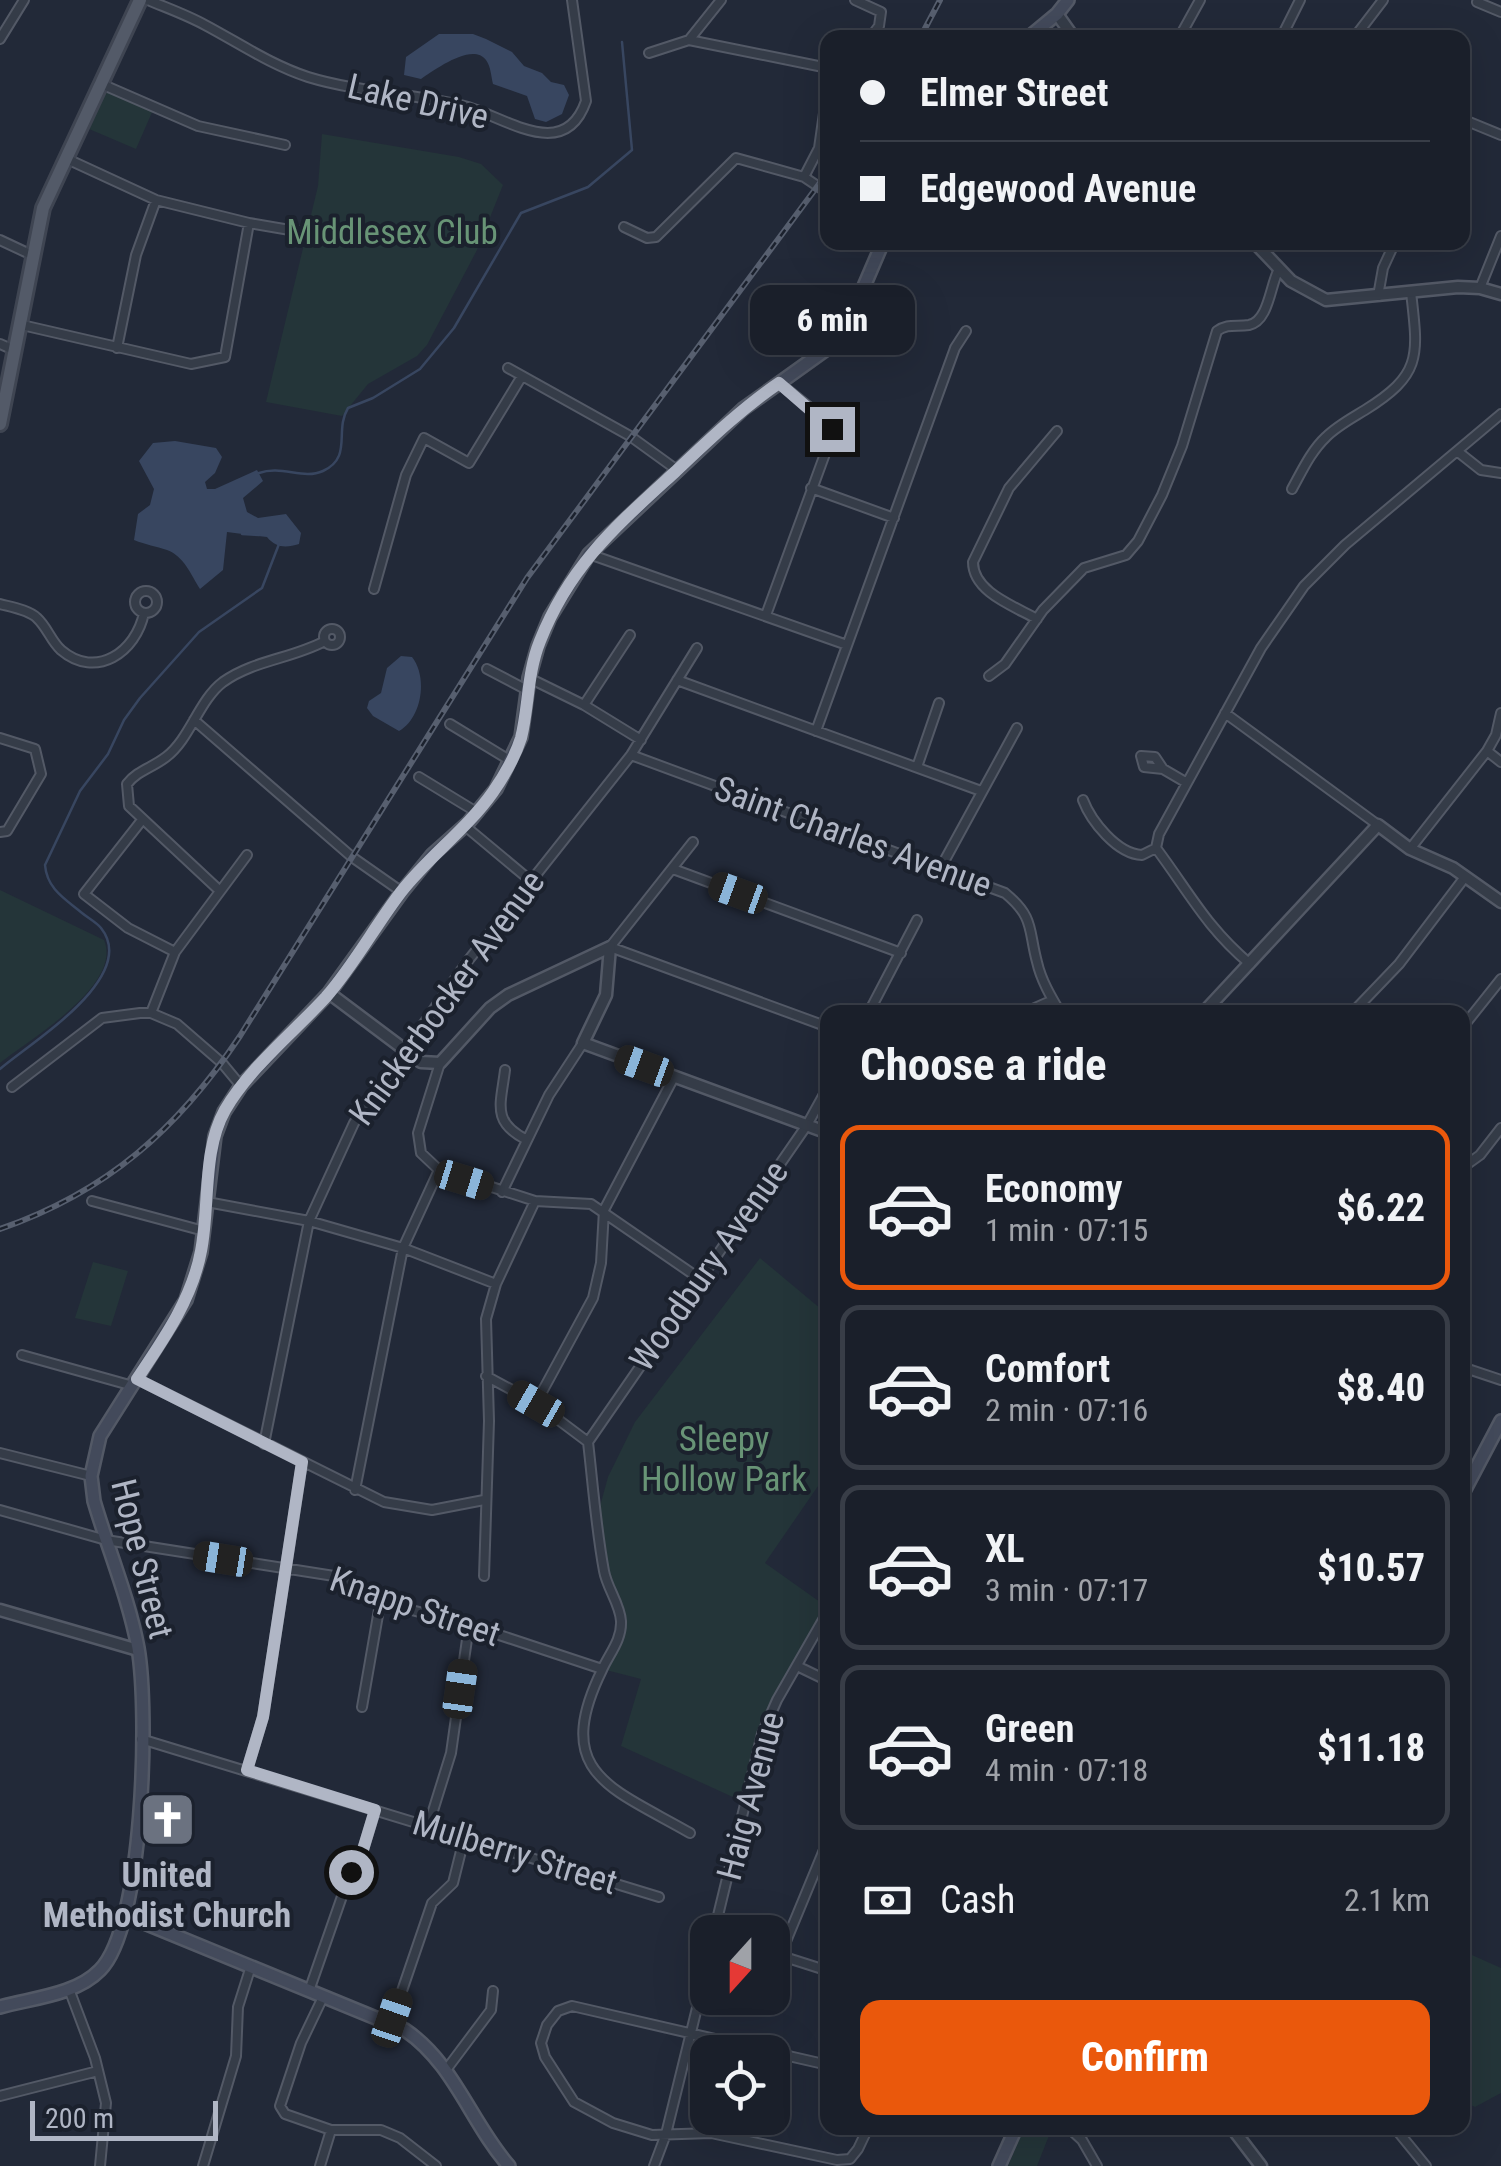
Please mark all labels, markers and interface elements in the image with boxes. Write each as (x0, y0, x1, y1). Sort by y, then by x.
street label: Lake Drive (344, 66, 492, 138)
text: Elmer Street (920, 71, 1108, 115)
text: Edgewood Avenue (920, 167, 1196, 211)
park label: Middlesex Club (286, 212, 498, 253)
callout: 6 min (750, 284, 914, 354)
text: 6 min (797, 301, 868, 339)
route end (810, 407, 855, 452)
street label: Saint Charles Avenue (709, 768, 997, 906)
street label: Knickerbocker Avenue (341, 863, 553, 1133)
car (705, 869, 771, 917)
text: Choose a ride (860, 1038, 1107, 1091)
car (611, 1042, 677, 1090)
street label: Woodbury Avenue (621, 1153, 797, 1379)
car (431, 1157, 497, 1203)
icon: car (865, 1163, 955, 1253)
text: Economy (985, 1167, 1122, 1211)
text: $6.22 (1336, 1186, 1425, 1230)
text: 1 min · 07:15 (985, 1211, 1148, 1249)
icon: car (865, 1343, 955, 1433)
text: Comfort (985, 1347, 1110, 1391)
text: $8.40 (1336, 1366, 1425, 1410)
car (503, 1376, 569, 1432)
text: 2 min · 07:16 (985, 1391, 1148, 1429)
park label: Sleepy Hollow Park (641, 1419, 807, 1500)
street label: Hope Street (102, 1475, 182, 1643)
icon: car (865, 1523, 955, 1613)
text: XL (985, 1527, 1024, 1571)
car (191, 1539, 255, 1579)
text: $10.57 (1317, 1546, 1425, 1590)
street label: Knapp Street (325, 1559, 505, 1655)
text: 3 min · 07:17 (985, 1571, 1148, 1609)
car (441, 1657, 479, 1721)
icon: car (865, 1703, 955, 1793)
street label: Haig Avenue (709, 1707, 793, 1885)
text: Green (985, 1707, 1075, 1751)
text: $11.18 (1317, 1726, 1425, 1770)
text: 4 min · 07:18 (985, 1751, 1148, 1789)
church icon: United Methodist Church (137, 1789, 197, 1849)
street label: Mulberry Street (408, 1803, 622, 1903)
route start (329, 1850, 374, 1895)
place label: United Methodist Church (43, 1855, 291, 1936)
icon: cash (860, 1873, 915, 1928)
text: Cash (940, 1878, 1015, 1922)
text: 2.1 km (1344, 1881, 1430, 1919)
north arrow (690, 1915, 790, 2015)
map controls (690, 1915, 790, 2135)
car (368, 1985, 416, 2051)
button: Confirm (860, 2000, 1430, 2115)
button: locate (690, 2035, 790, 2135)
scale bar (30, 2096, 218, 2140)
text: 200 m (45, 2102, 114, 2135)

